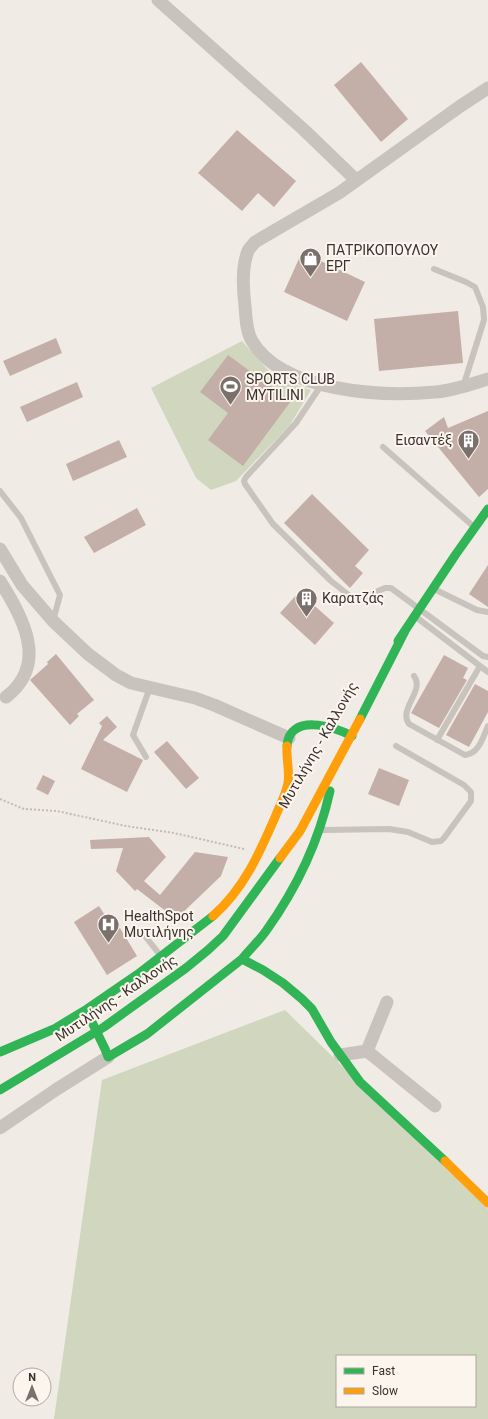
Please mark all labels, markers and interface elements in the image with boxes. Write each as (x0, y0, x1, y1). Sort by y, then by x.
place label: ΠΑΤΡΙΚΟΠΟΥΛΟΥ ΕΡΓ (326, 242, 439, 274)
shop icon: ΠΑΤΡΙΚΟΠΟΥΛΟΥ ΕΡΓ (297, 245, 323, 278)
place label: SPORTS CLUB MYTILINI (246, 371, 335, 403)
sports icon: SPORTS CLUB MYTILINI (218, 374, 244, 407)
building icon: Εισαντέξ (455, 427, 481, 460)
place label: Εισαντέξ (395, 432, 452, 448)
building icon: Καρατζάς (294, 585, 320, 618)
place label: Καρατζάς (322, 590, 384, 606)
street label: Μυτιλήνης - Καλλονής (275, 679, 361, 811)
place label: HealthSpot Μυτιλήνης (124, 908, 194, 940)
hospital icon: HealthSpot Μυτιλήνης (95, 911, 121, 944)
street label: Μυτιλήνης - Καλλονής (52, 951, 180, 1045)
legend (336, 1355, 476, 1407)
text: Fast (372, 1364, 395, 1378)
north arrow (12, 1367, 52, 1407)
text: N (28, 1371, 36, 1384)
text: Slow (372, 1384, 398, 1398)

